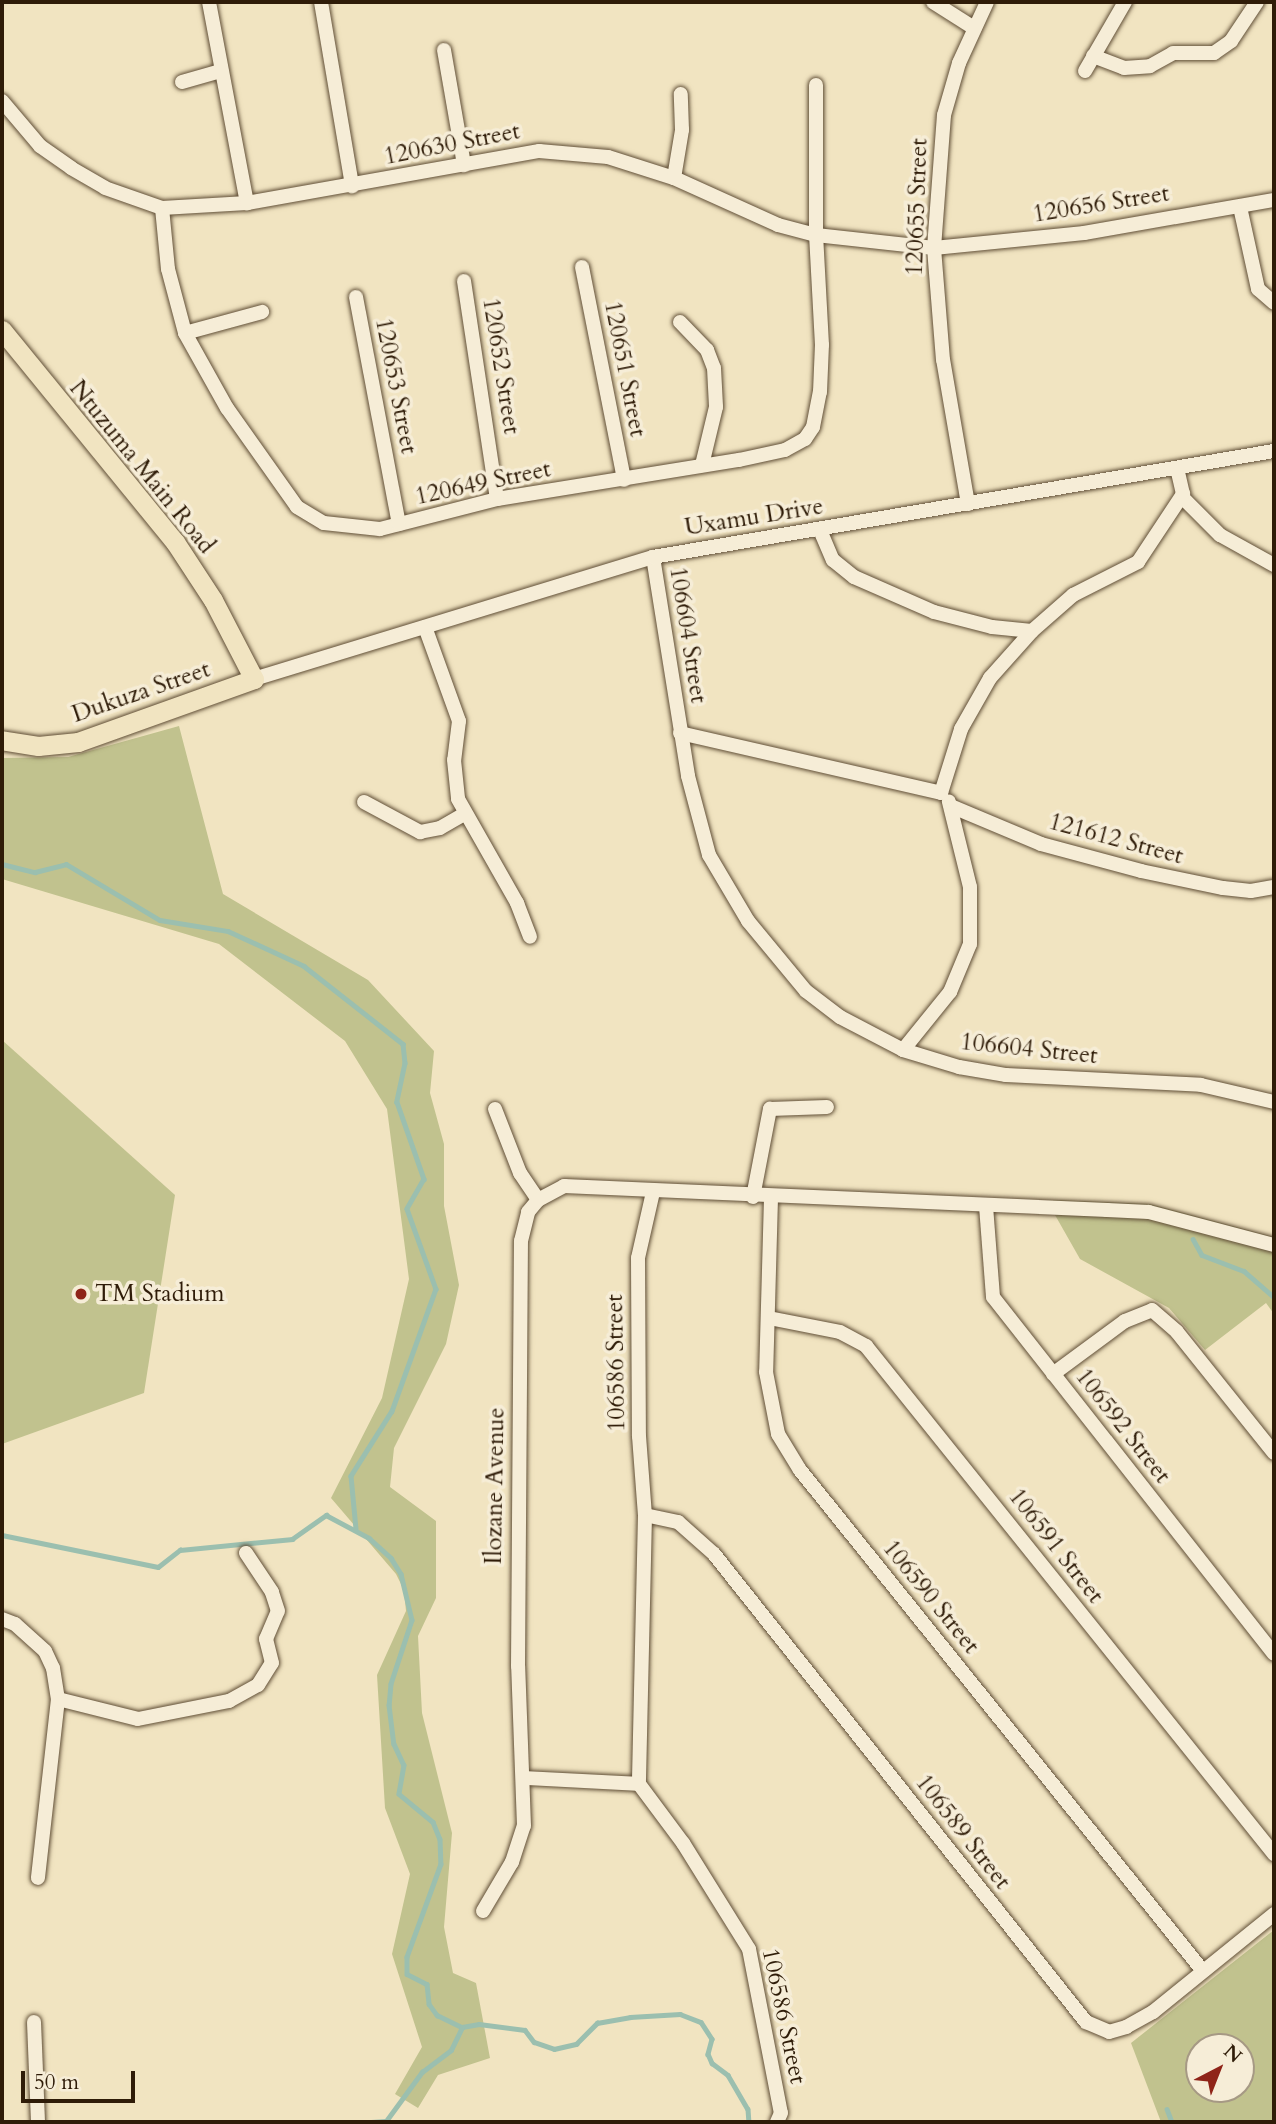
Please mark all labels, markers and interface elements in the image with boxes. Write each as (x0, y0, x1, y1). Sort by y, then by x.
street label: 120630 Street (382, 117, 522, 171)
street label: 120655 Street (900, 138, 934, 276)
street label: 120656 Street (1031, 179, 1171, 229)
street label: 120652 Street (476, 296, 526, 436)
street label: 120651 Street (598, 299, 652, 439)
street label: 120653 Street (369, 316, 423, 456)
street label: Ntuzuma Main Road (63, 374, 221, 560)
street label: 120649 Street (413, 455, 553, 511)
street label: Uxamu Drive (683, 492, 825, 542)
street label: 106604 Street (663, 565, 713, 705)
street label: Dukuza Street (68, 655, 214, 729)
street label: 121612 Street (1046, 807, 1186, 871)
street label: 106604 Street (959, 1027, 1099, 1071)
place label: TM Stadium (95, 1280, 225, 1308)
marker: TM Stadium (73, 1286, 89, 1302)
street label: 106586 Street (600, 1294, 632, 1432)
street label: 106592 Street (1069, 1363, 1177, 1489)
street label: Ilozane Avenue (479, 1407, 511, 1565)
street label: 106591 Street (1002, 1483, 1110, 1609)
street label: 106590 Street (876, 1534, 986, 1660)
street label: 106589 Street (909, 1769, 1017, 1895)
street label: 106586 Street (756, 1946, 812, 2086)
north arrow (1185, 2033, 1255, 2103)
text: N (1218, 2039, 1248, 2069)
scale bar (24, 2058, 138, 2102)
text: 50 m (34, 2068, 79, 2097)

